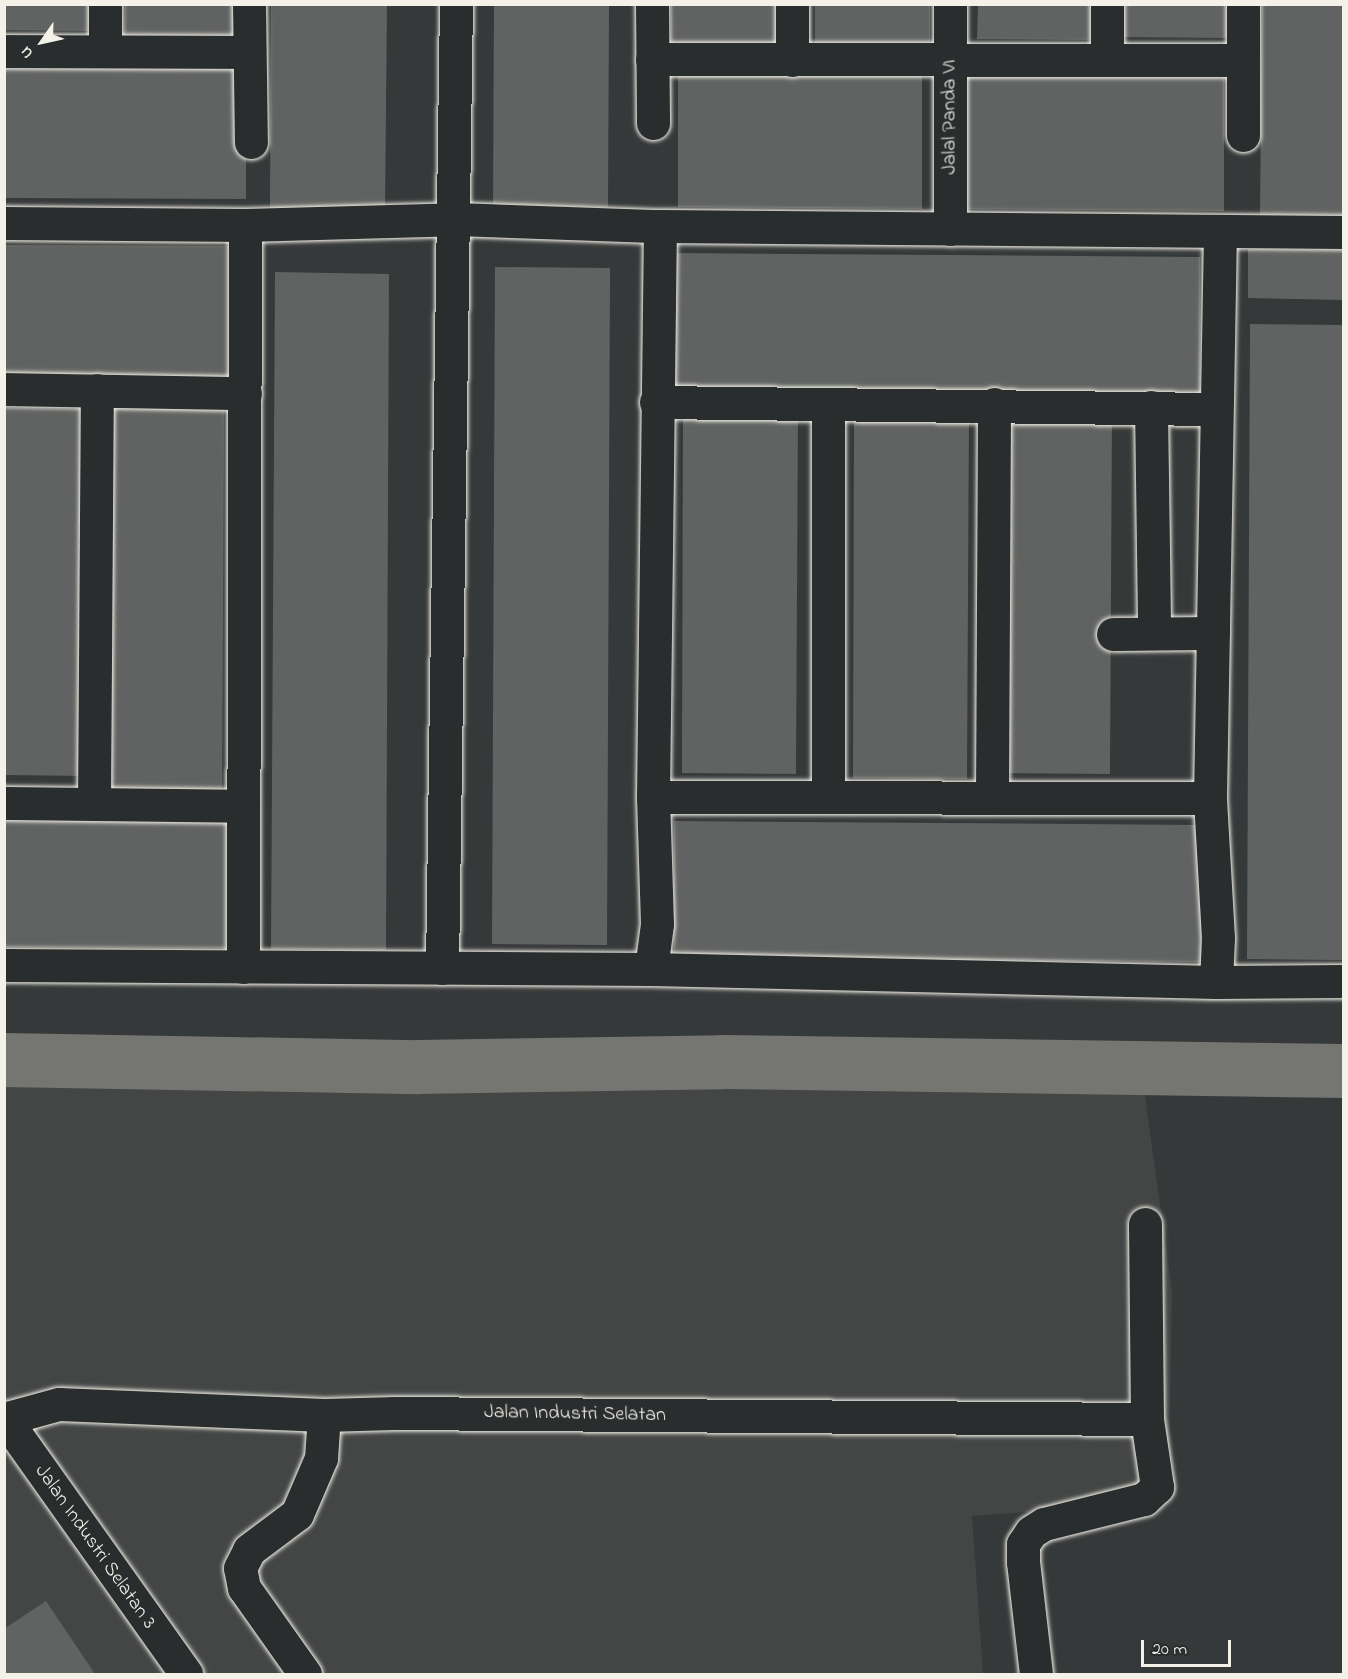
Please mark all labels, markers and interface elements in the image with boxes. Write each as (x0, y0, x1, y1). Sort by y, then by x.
north arrow (12, 12, 72, 72)
text: U (14, 41, 40, 63)
street label: Jalal Panda VI (938, 59, 962, 175)
street label: Jalan Industri Selatan (484, 1400, 666, 1428)
street label: Jalan Industri Selatan 3 (29, 1460, 161, 1634)
scale bar (1144, 1628, 1234, 1666)
text: 20 m (1152, 1637, 1187, 1663)

